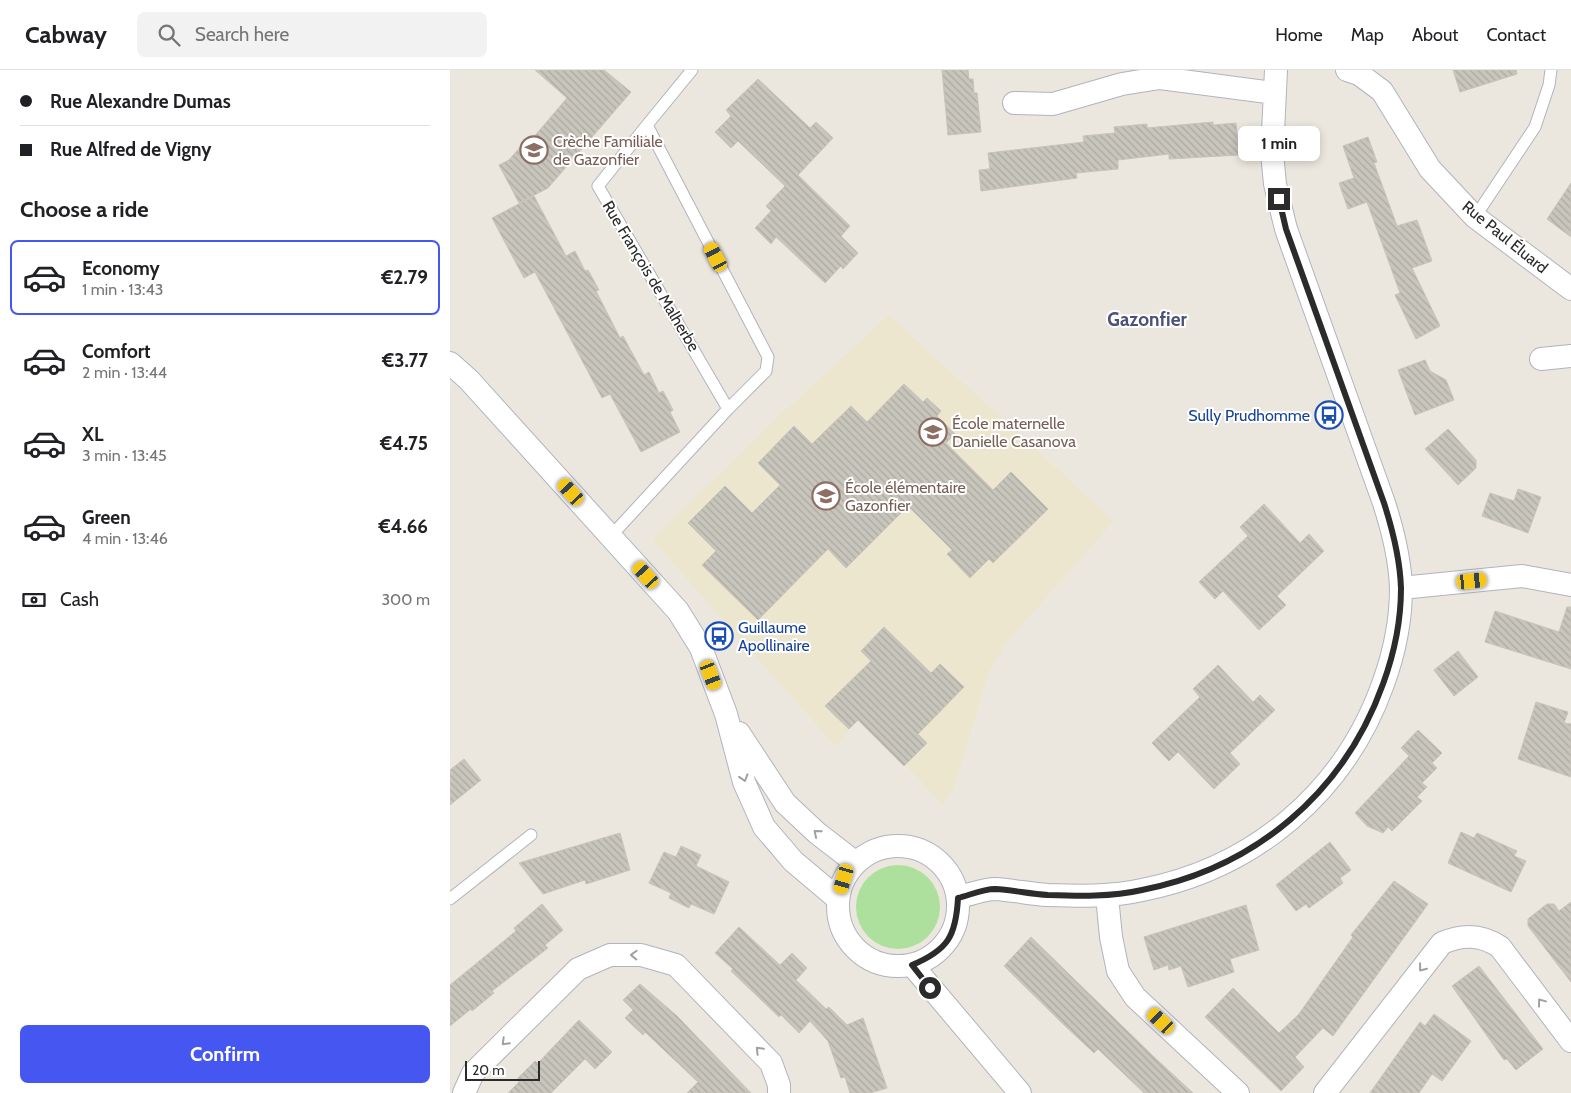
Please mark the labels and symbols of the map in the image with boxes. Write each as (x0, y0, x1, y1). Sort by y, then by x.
callout: 1 min (1238, 126, 1320, 162)
place label: Crèche Familiale de Gazonfier (553, 132, 663, 169)
school or university icon: Crèche Familiale de Gazonfier (519, 135, 549, 165)
route end (1268, 188, 1290, 210)
street label: Rue François de Malherbe (598, 197, 704, 355)
street label: Rue Paul Éluard (1458, 197, 1552, 277)
car (702, 240, 729, 274)
district label: Gazonfier (1107, 308, 1187, 331)
bus stop icon: Sully Prudhomme (1314, 400, 1344, 430)
place label: Sully Prudhomme (1188, 406, 1310, 425)
place label: École maternelle Danielle Casanova (952, 414, 1076, 451)
school or university icon: École maternelle Danielle Casanova (918, 417, 948, 447)
car (555, 476, 586, 508)
place label: École élémentaire Gazonfier (845, 478, 966, 515)
school or university icon: École élémentaire Gazonfier (811, 481, 841, 511)
car (630, 559, 661, 591)
car (1456, 572, 1487, 590)
place label: Guillaume Apollinaire (738, 618, 810, 655)
bus stop icon: Guillaume Apollinaire (704, 621, 734, 651)
car (698, 658, 723, 692)
one-way arrow (738, 773, 748, 782)
one-way arrow (814, 830, 823, 839)
car (832, 863, 855, 895)
one-way arrow (630, 950, 638, 961)
one-way arrow (1420, 962, 1428, 971)
route start (919, 977, 941, 999)
one-way arrow (1539, 999, 1547, 1008)
car (1144, 1005, 1177, 1037)
one-way arrow (501, 1036, 510, 1045)
one-way arrow (756, 1047, 765, 1056)
scale bar (465, 1058, 540, 1081)

